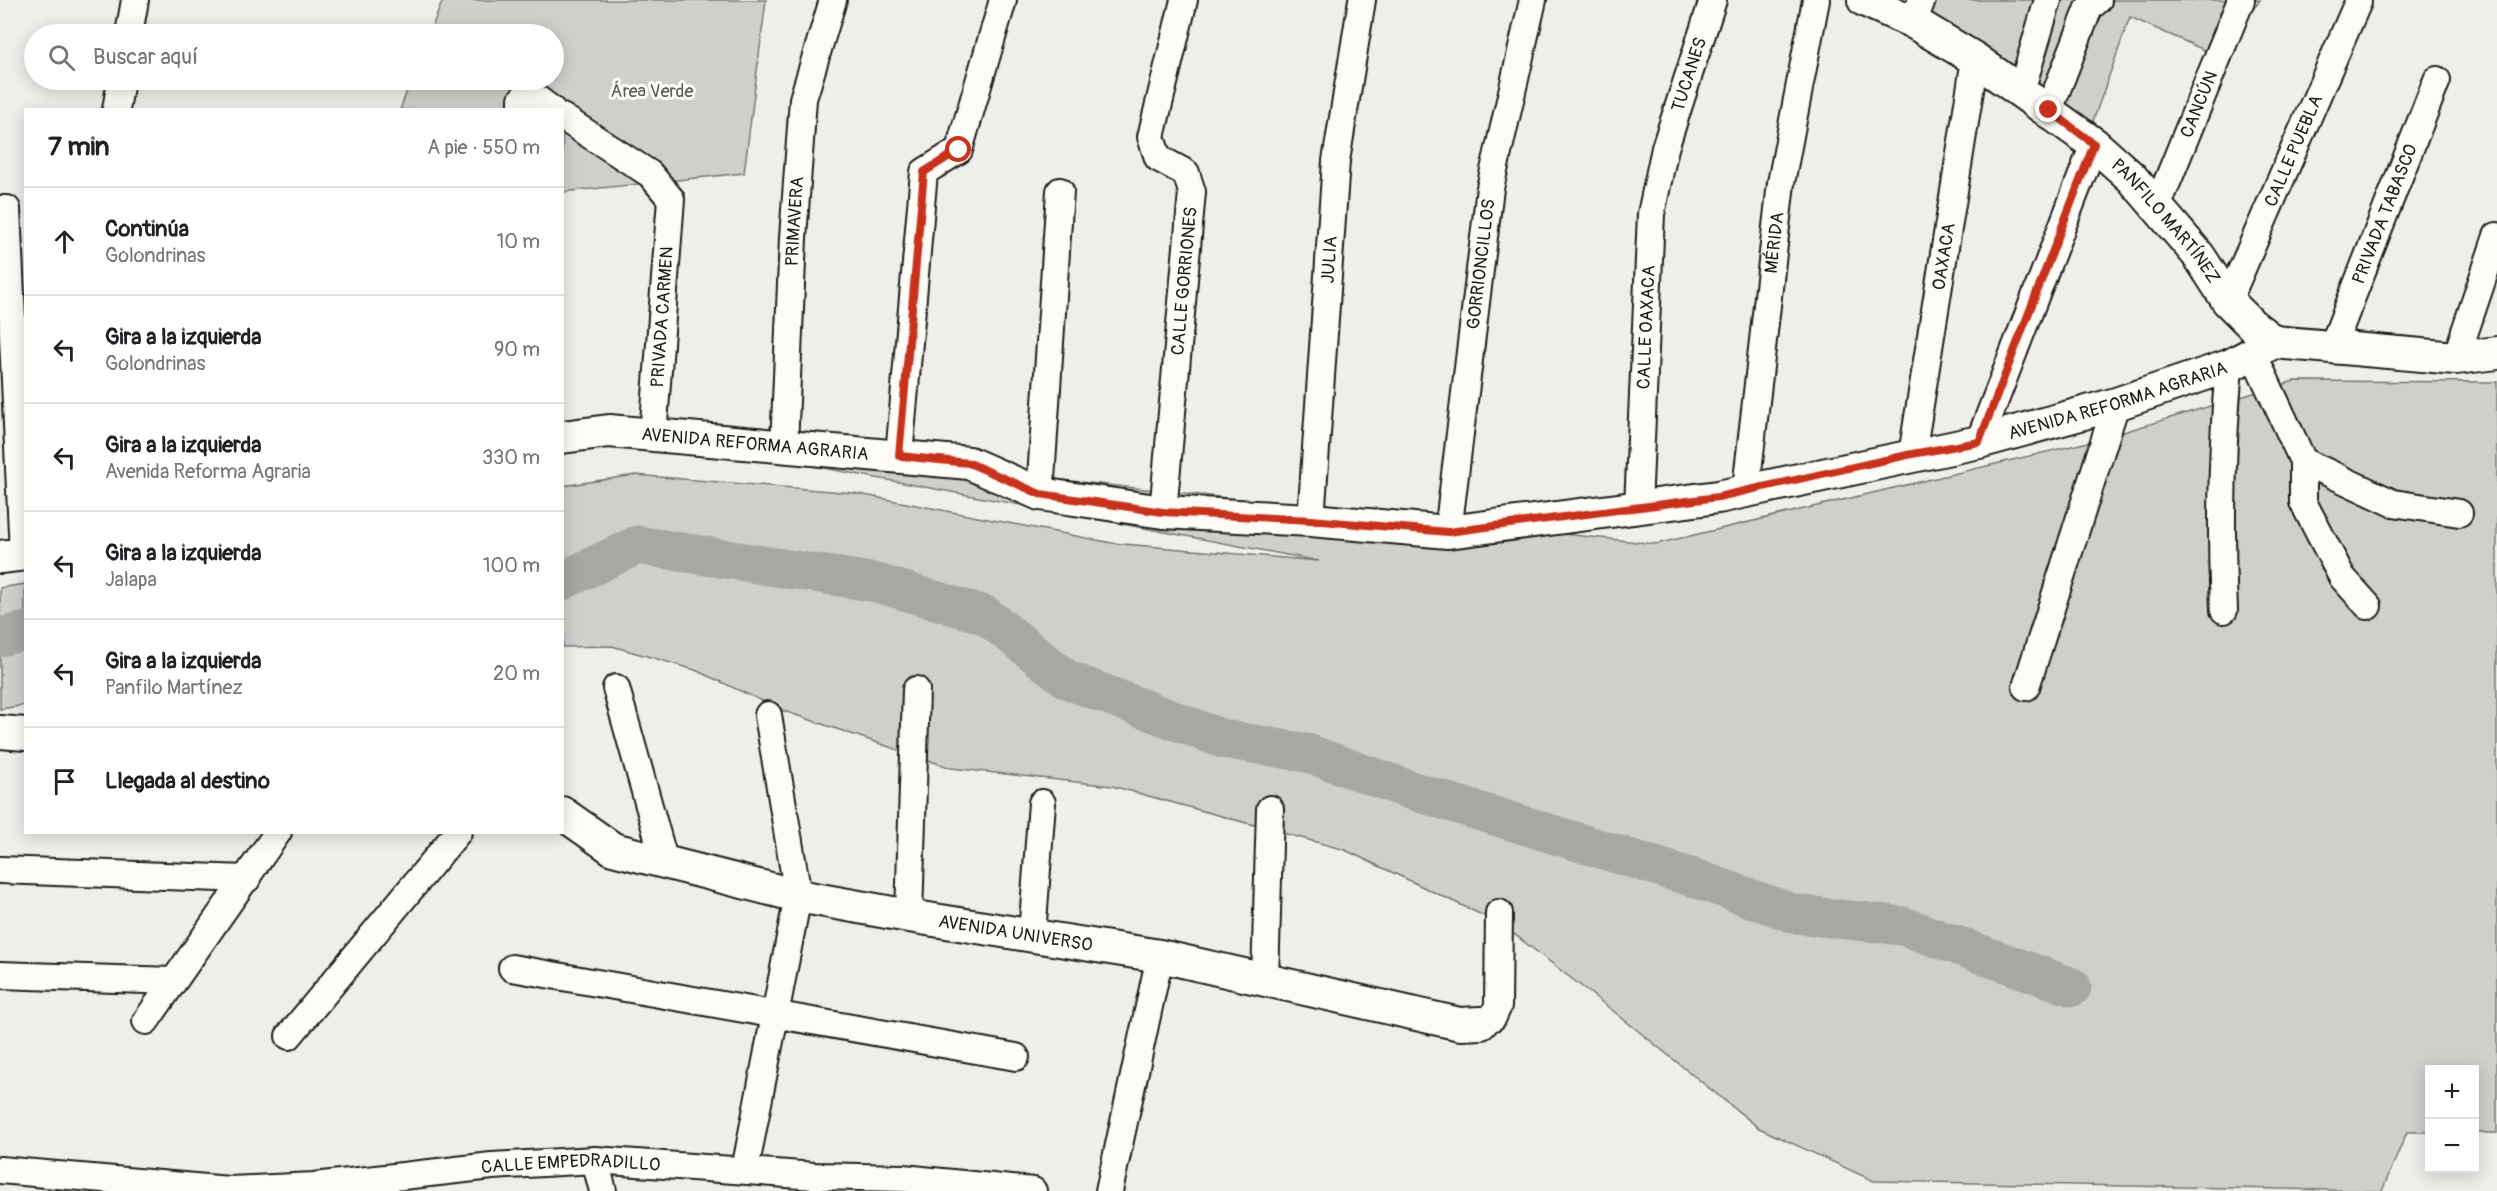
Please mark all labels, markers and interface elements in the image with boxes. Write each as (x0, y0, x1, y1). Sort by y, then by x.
search box (24, 24, 564, 90)
street label: TUCANES (1667, 35, 1712, 115)
icon: search (45, 41, 78, 74)
text: Buscar aquí (93, 43, 198, 71)
street label: CANCÚN (2175, 67, 2223, 141)
park label: Área Verde (611, 80, 694, 103)
street label: CALLE PUEBLA (2259, 91, 2328, 210)
route end (2035, 96, 2061, 122)
text: 7 min (48, 131, 110, 163)
text: A pie · 550 m (427, 135, 540, 160)
route start (945, 136, 971, 162)
street label: PRIVADA TABASCO (2347, 141, 2423, 287)
street label: PANFILO MARTÍNEZ (2106, 154, 2225, 288)
street label: PRIMAVERA (781, 175, 809, 267)
street label: GORRIONCILLOS (1462, 197, 1501, 331)
street label: CALLE GORRIONES (1166, 206, 1203, 356)
street label: MÉRIDA (1760, 210, 1790, 275)
text: Continúa (105, 215, 189, 243)
street label: OAXACA (1927, 221, 1961, 292)
icon: ahead (48, 225, 81, 258)
text: 10 m (496, 229, 540, 254)
street label: JULIA (1317, 235, 1343, 284)
text: Golondrinas (105, 243, 205, 268)
street label: PRIVADA CARMEN (646, 246, 679, 388)
street label: CALLE OAXACA (1632, 264, 1661, 390)
text: Gira a la izquierda (105, 323, 262, 351)
icon: left (48, 333, 81, 366)
text: 90 m (494, 337, 540, 362)
text: Golondrinas (105, 351, 205, 376)
street label: AVENIDA REFORMA AGRARIA (2006, 356, 2231, 445)
street label: AVENIDA REFORMA AGRARIA (640, 423, 870, 466)
text: Gira a la izquierda (105, 431, 262, 459)
icon: left (48, 441, 81, 474)
text: 330 m (482, 445, 540, 470)
text: Avenida Reforma Agraria (105, 459, 311, 484)
text: Gira a la izquierda (105, 539, 262, 567)
icon: left (48, 549, 81, 582)
text: 100 m (483, 553, 540, 578)
text: Jalapa (105, 567, 157, 592)
text: Gira a la izquierda (105, 647, 262, 675)
icon: left (48, 657, 81, 690)
text: 20 m (493, 661, 540, 686)
text: Panfilo Martínez (105, 675, 243, 700)
icon: arrive (48, 765, 81, 798)
text: Llegada al destino (105, 767, 270, 795)
street label: AVENIDA UNIVERSO (937, 910, 1094, 957)
map controls (2425, 1065, 2479, 1173)
button: + (2425, 1065, 2479, 1119)
button: − (2425, 1119, 2479, 1173)
street label: CALLE EMPEDRADILLO (480, 1149, 661, 1179)

